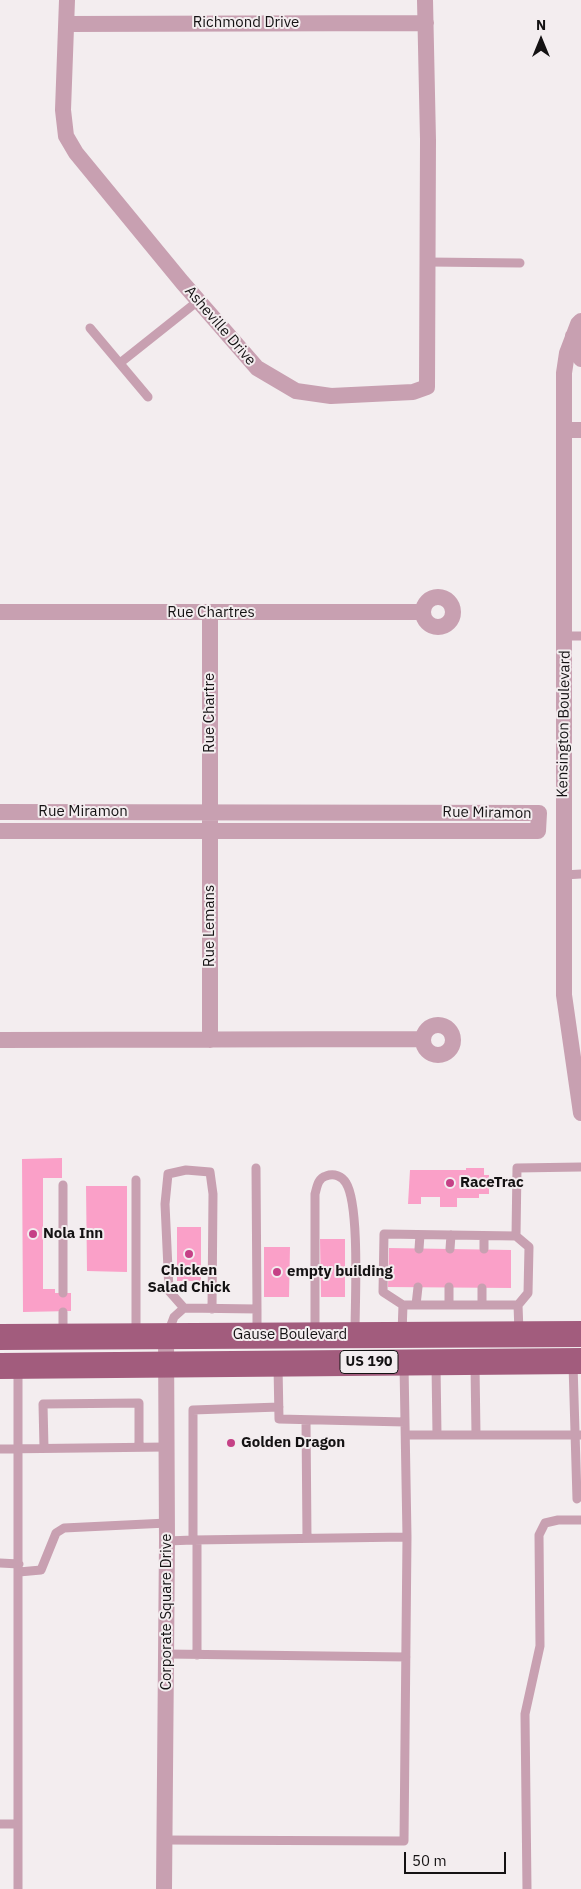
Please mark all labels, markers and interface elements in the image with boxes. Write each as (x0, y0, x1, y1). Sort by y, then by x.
street label: Richmond Drive (193, 14, 299, 32)
north arrow (516, 15, 566, 65)
text: N (536, 16, 546, 34)
street label: Asheville Drive (181, 283, 259, 369)
street label: Rue Chartres (167, 604, 255, 622)
street label: Kensington Boulevard (554, 650, 574, 798)
street label: Rue Chartre (201, 673, 219, 753)
street label: Rue Miramon (38, 803, 128, 821)
street label: Rue Miramon (442, 803, 532, 823)
street label: Rue Lemans (201, 885, 219, 967)
place label: RaceTrac (460, 1174, 524, 1192)
marker: RaceTrac (444, 1177, 456, 1189)
place label: Nola Inn (43, 1225, 103, 1243)
marker: Nola Inn (27, 1228, 39, 1240)
marker: Chicken Salad Chick (183, 1248, 195, 1260)
place label: Chicken Salad Chick (147, 1262, 231, 1297)
place label: empty building (287, 1263, 393, 1281)
marker: empty building (271, 1266, 283, 1278)
street label: Gause Boulevard (233, 1326, 347, 1344)
road number: US 190 (340, 1350, 398, 1374)
place label: Golden Dragon (241, 1434, 345, 1452)
marker: Golden Dragon (225, 1437, 237, 1449)
street label: Corporate Square Drive (158, 1534, 176, 1690)
scale bar (406, 1842, 508, 1874)
text: 50 m (412, 1851, 447, 1870)

